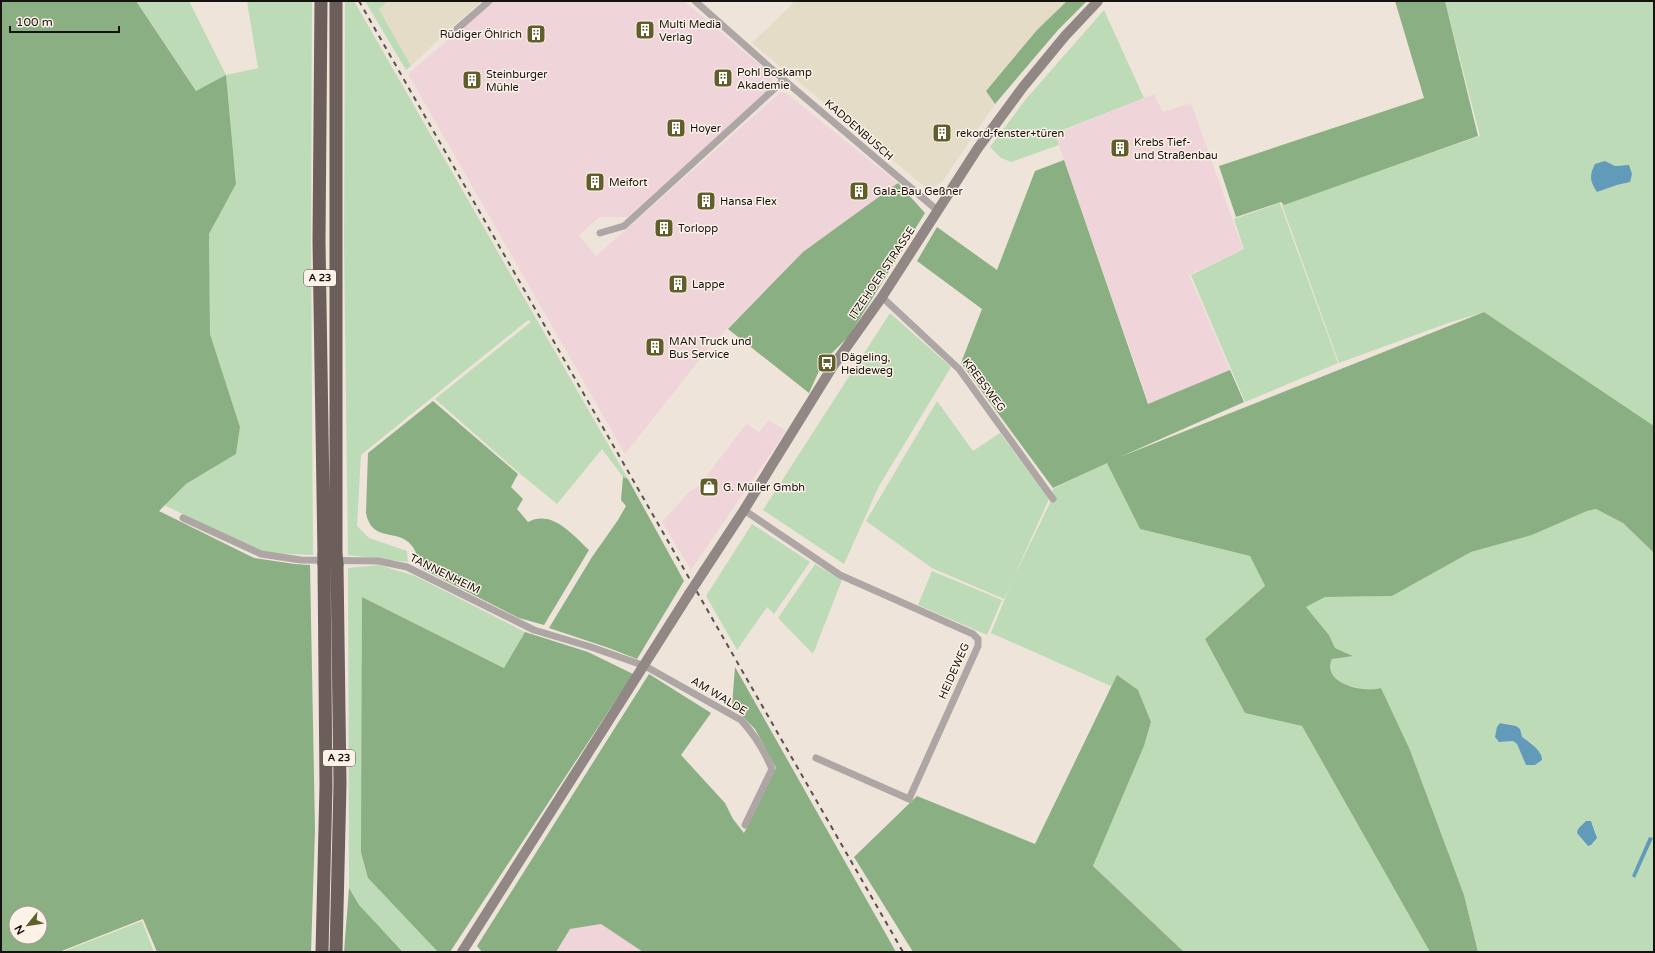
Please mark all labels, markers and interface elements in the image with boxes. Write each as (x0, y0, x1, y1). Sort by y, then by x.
scale bar (10, 8, 119, 34)
text: 100 m (16, 15, 53, 29)
place label: Multi Media Verlag (659, 18, 721, 44)
building icon: Multi Media Verlag (634, 19, 656, 41)
building icon: Rüdiger Öhlrich (525, 23, 547, 45)
place label: Rüdiger Öhlrich (440, 28, 522, 41)
place label: Pohl Boskamp Akademie (737, 66, 812, 92)
building icon: Pohl Boskamp Akademie (712, 67, 734, 89)
place label: Steinburger Mühle (486, 68, 548, 94)
building icon: Steinburger Mühle (461, 69, 483, 91)
street label: KADDENBUSCH (822, 97, 896, 163)
building icon: Hoyer (665, 117, 687, 139)
place label: Hoyer (690, 122, 722, 135)
building icon: rekord-fenster+türen (931, 122, 953, 144)
place label: rekord-fenster+türen (956, 127, 1064, 140)
place label: Krebs Tief- und Straßenbau (1134, 136, 1218, 162)
building icon: Krebs Tief- und Straßenbau (1109, 137, 1131, 159)
building icon: Meifort (584, 171, 606, 193)
place label: Meifort (609, 176, 647, 189)
building icon: Gala-Bau Geßner (848, 180, 870, 202)
place label: Gala-Bau Geßner (873, 185, 963, 198)
building icon: Hansa Flex (695, 190, 717, 212)
place label: Hansa Flex (720, 195, 777, 208)
building icon: Torlopp (653, 217, 675, 239)
place label: Torlopp (678, 222, 718, 235)
street label: ITZEHOER STRASSE (846, 224, 918, 322)
road number: A 23 (304, 270, 336, 286)
building icon: Lappe (667, 273, 689, 295)
place label: Lappe (692, 278, 725, 291)
place label: MAN Truck und Bus Service (669, 335, 752, 361)
building icon: MAN Truck und Bus Service (644, 336, 666, 358)
place label: Dägeling, Heideweg (841, 351, 893, 377)
bus stop icon: Dägeling, Heideweg (816, 352, 838, 374)
street label: KREBSWEG (960, 356, 1008, 414)
shop icon: G. Müller Gmbh (698, 476, 720, 498)
place label: G. Müller Gmbh (723, 481, 805, 494)
street label: TANNENHEIM (408, 551, 482, 597)
street label: HEIDEWEG (936, 641, 972, 701)
street label: AM WALDE (689, 674, 749, 718)
road number: A 23 (323, 750, 355, 766)
north arrow (8, 905, 48, 945)
text: N (12, 923, 28, 937)

